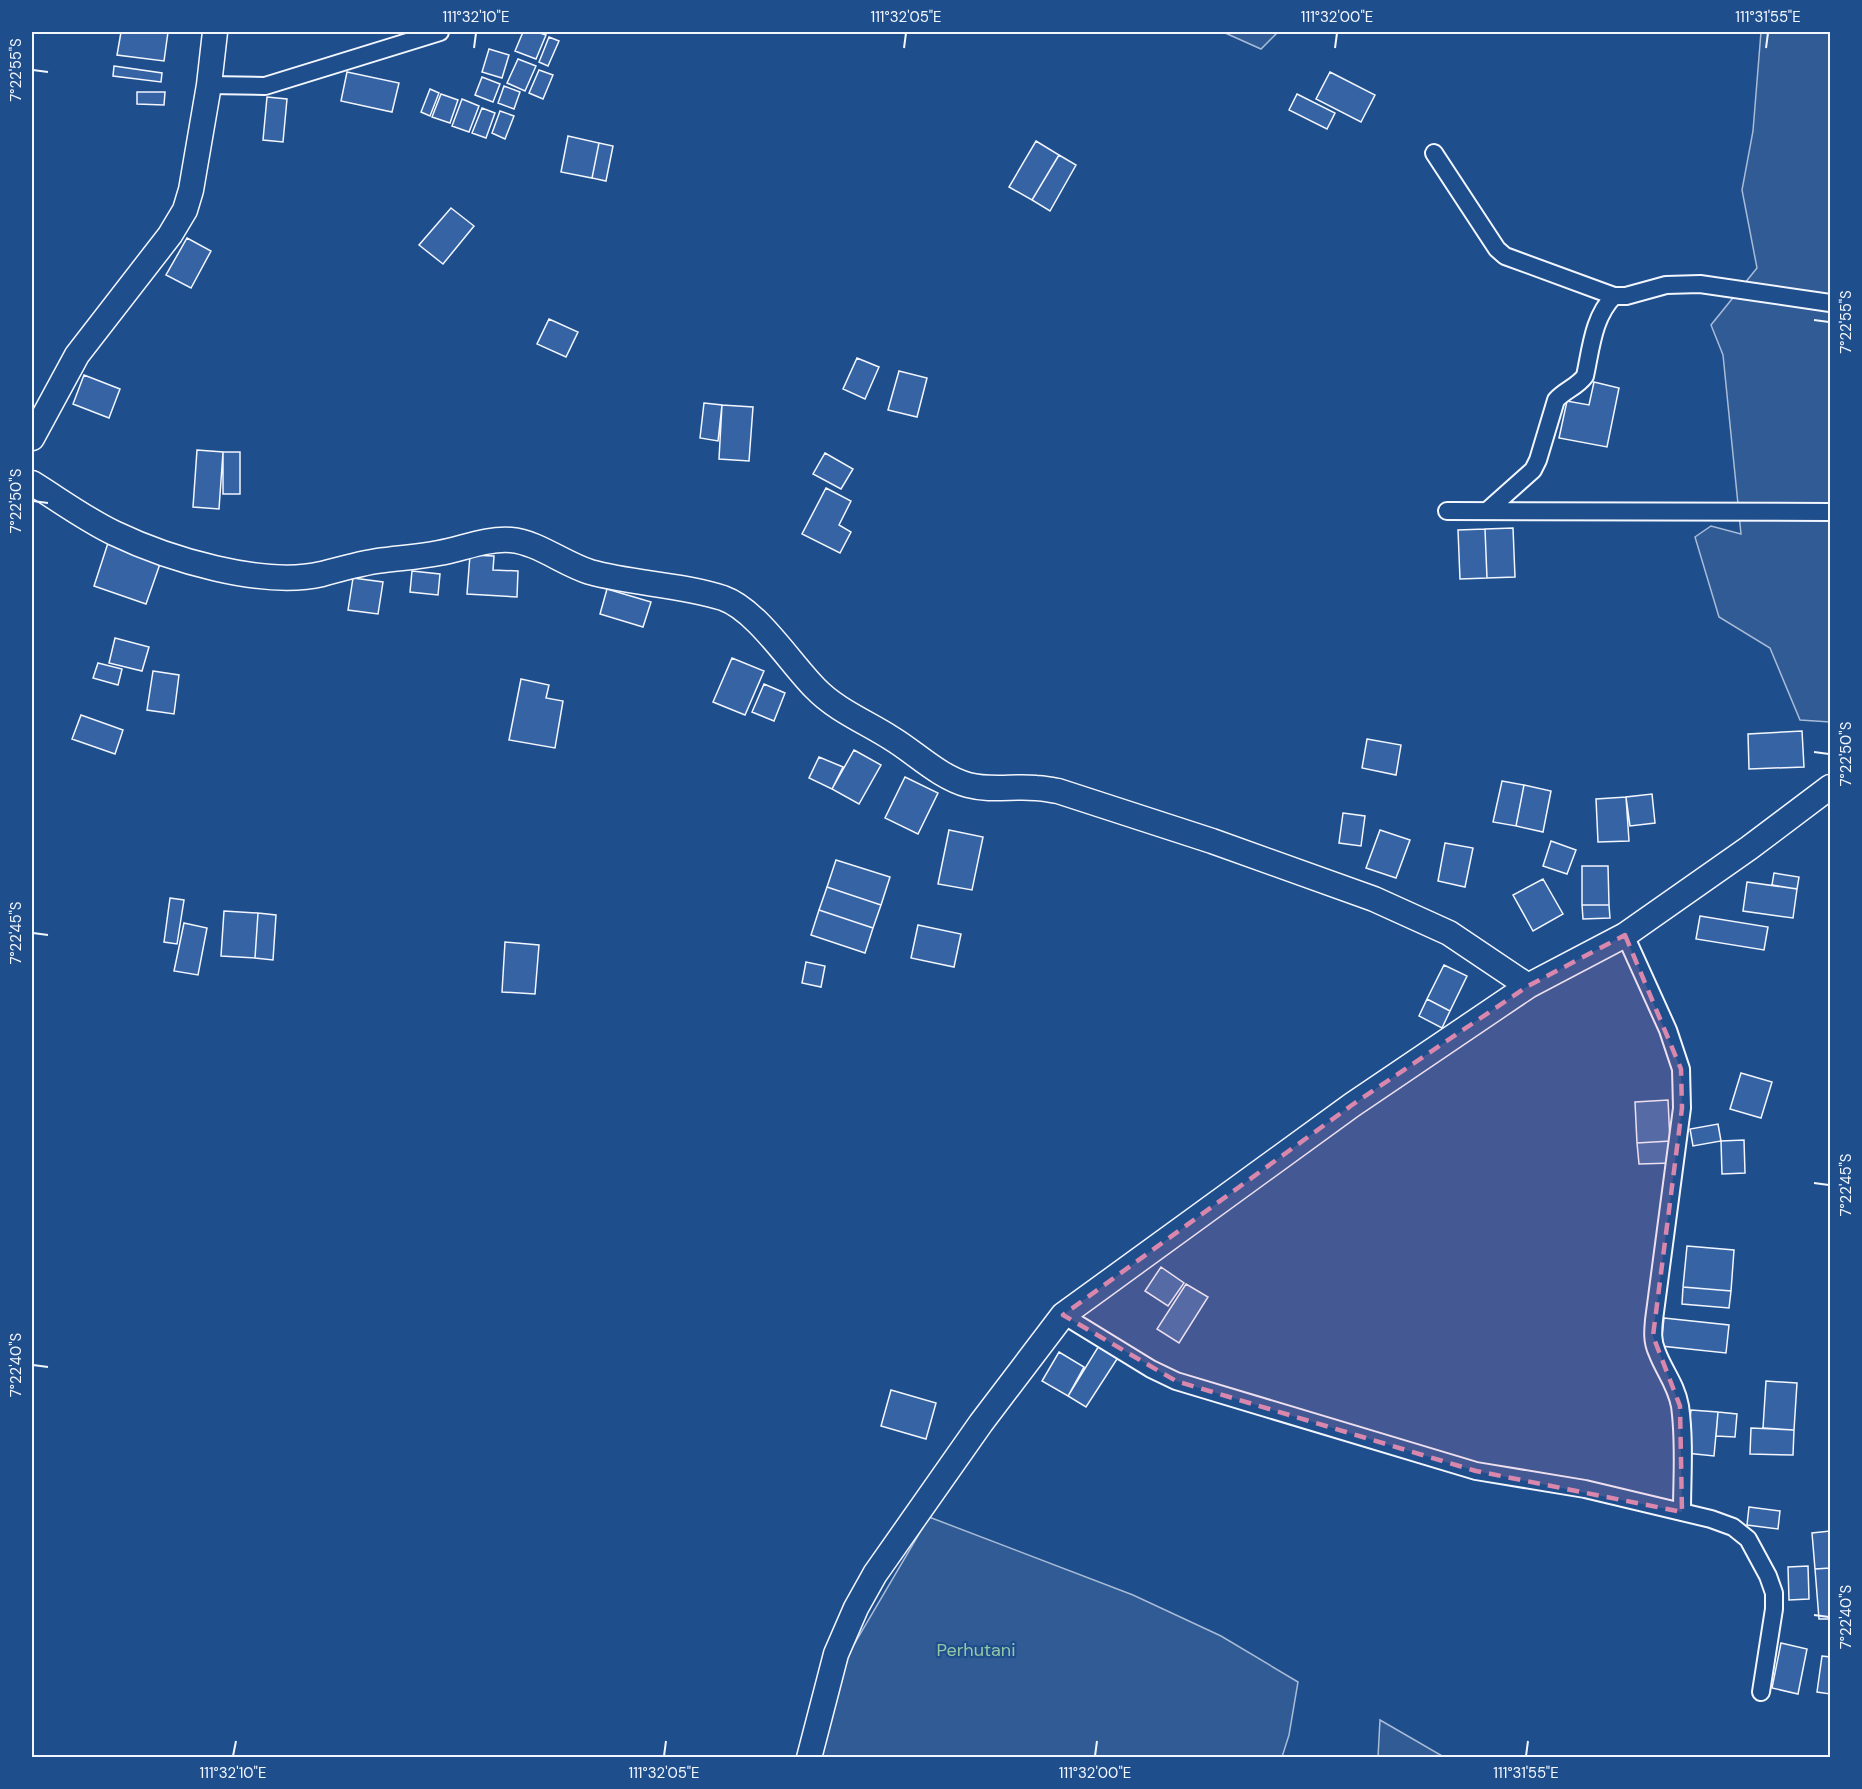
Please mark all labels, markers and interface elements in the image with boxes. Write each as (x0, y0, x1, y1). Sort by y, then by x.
text: 111°32'10"E (443, 7, 509, 27)
text: 111°32'05"E (870, 7, 942, 27)
text: 111°32'00"E (1301, 7, 1373, 27)
text: 111°31'55"E (1735, 7, 1801, 27)
text: 7°22'55"S (6, 38, 26, 102)
text: 7°22'55"S (1836, 290, 1856, 354)
text: 7°22'50"S (6, 468, 26, 533)
text: 7°22'50"S (1836, 721, 1856, 786)
text: 7°22'45"S (6, 901, 26, 965)
text: 7°22'45"S (1836, 1153, 1856, 1217)
text: 7°22'40"S (6, 1332, 26, 1397)
text: 7°22'40"S (1836, 1584, 1856, 1649)
park label: Perhutani (937, 1638, 1015, 1662)
text: 111°32'10"E (200, 1763, 266, 1783)
text: 111°32'05"E (628, 1763, 700, 1783)
text: 111°32'00"E (1059, 1763, 1131, 1783)
text: 111°31'55"E (1493, 1763, 1559, 1783)

